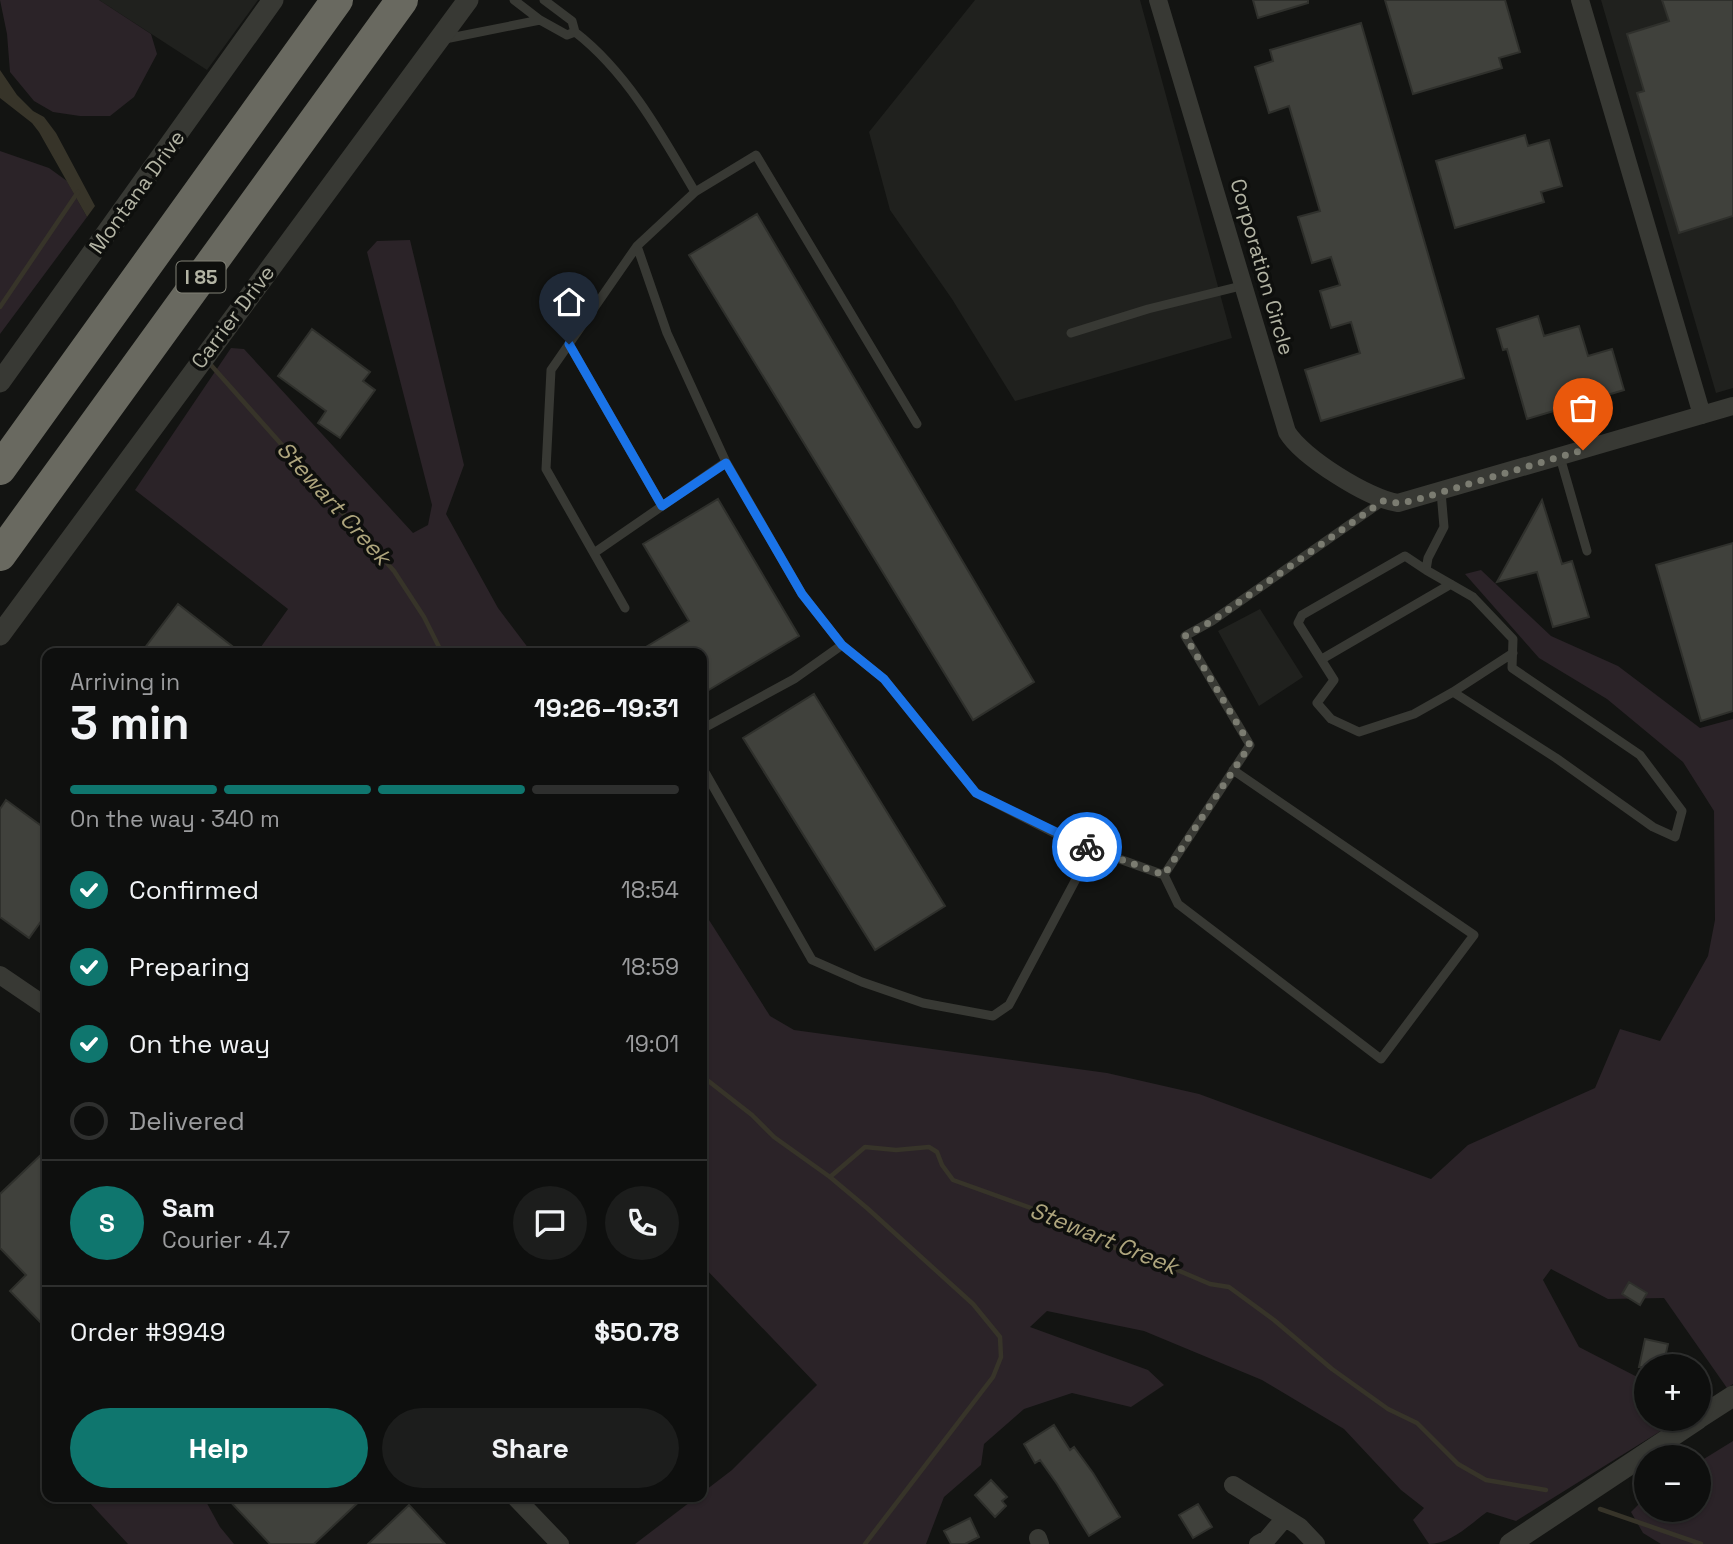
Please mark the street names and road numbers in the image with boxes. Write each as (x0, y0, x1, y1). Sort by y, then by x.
street label: Montana Drive (83, 125, 190, 259)
street label: Corporation Circle (1224, 176, 1301, 358)
street label: Carrier Drive (185, 260, 280, 374)
road number: I 85 (176, 262, 226, 292)

